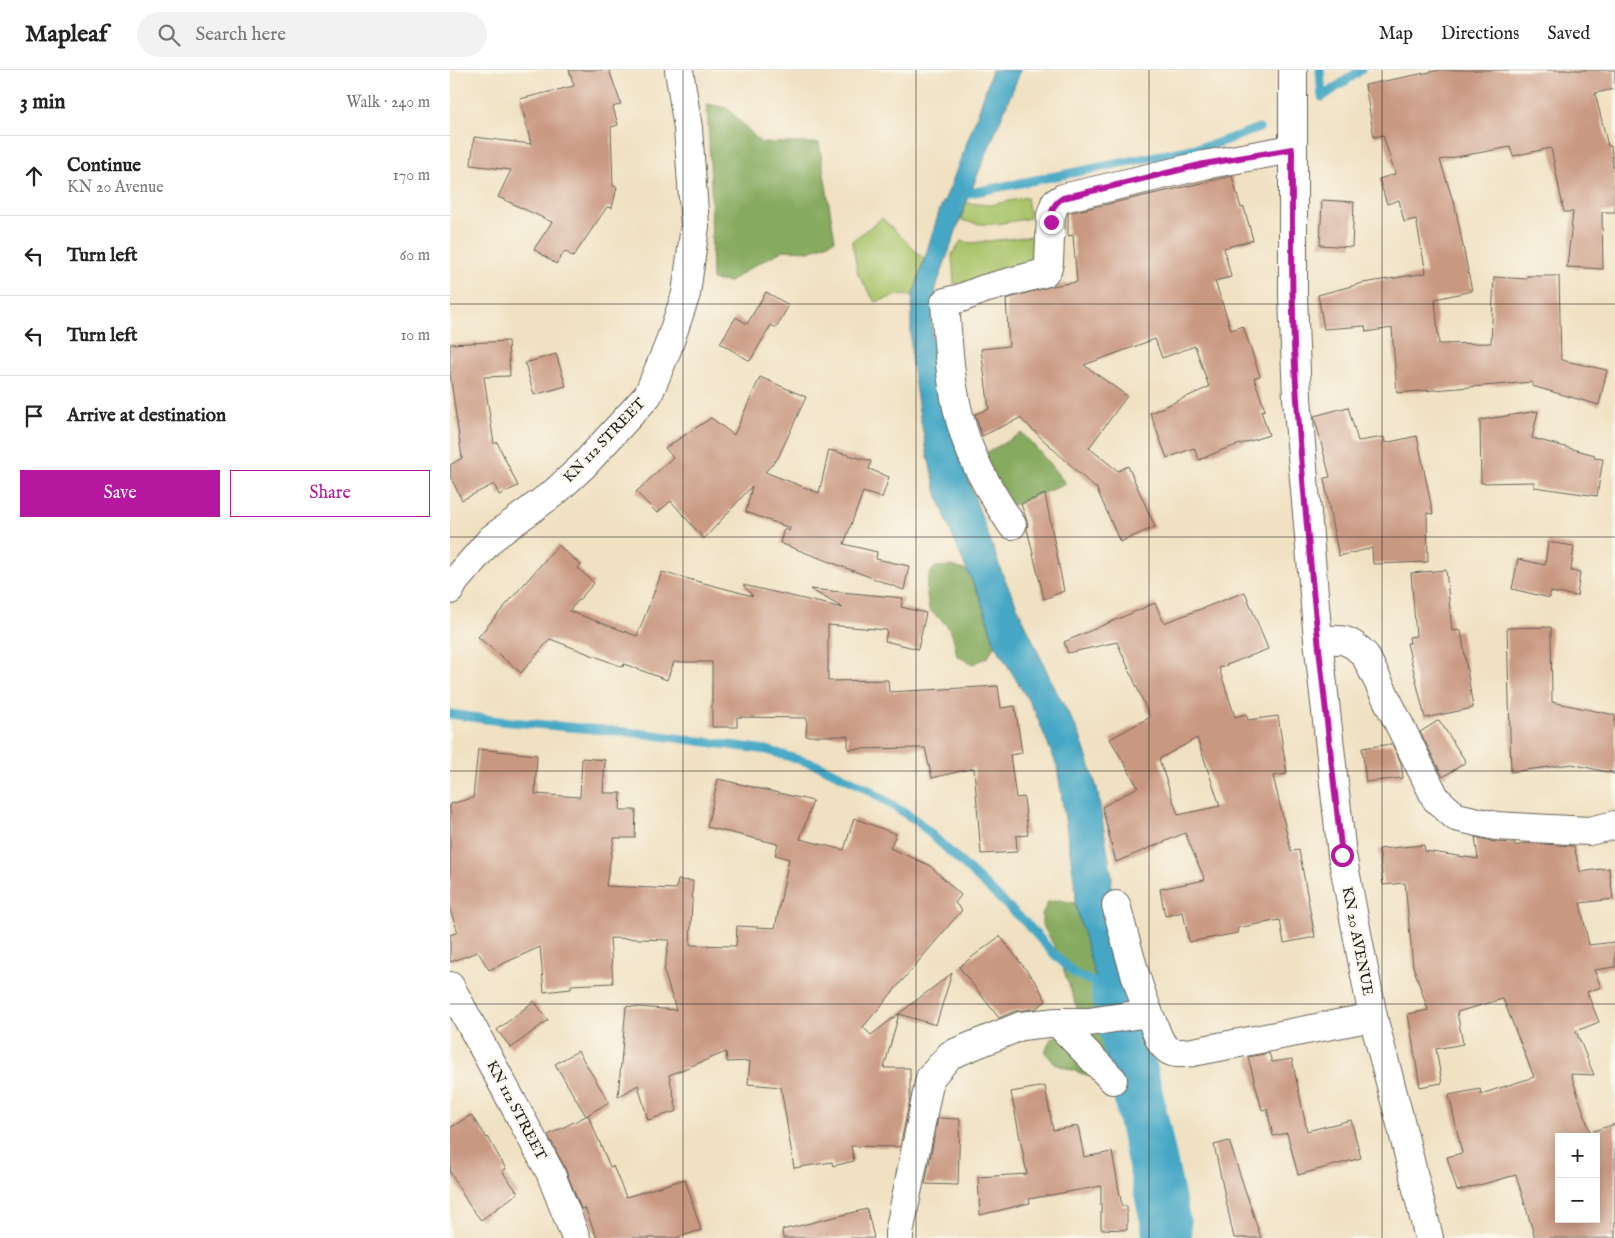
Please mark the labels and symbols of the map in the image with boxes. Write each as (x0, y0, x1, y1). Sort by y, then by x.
route end (1040, 211, 1063, 234)
street label: KN 112 STREET (559, 394, 650, 487)
route start (1331, 844, 1354, 867)
street label: KN 20 AVENUE (1338, 885, 1377, 997)
street label: KN 112 STREET (482, 1057, 551, 1163)

